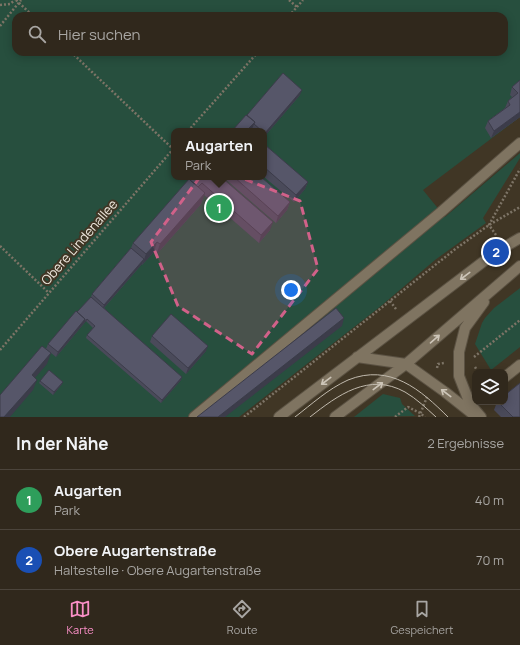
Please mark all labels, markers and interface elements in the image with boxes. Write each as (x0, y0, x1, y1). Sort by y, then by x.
search box (12, 12, 508, 56)
icon: search (26, 23, 48, 45)
text: Hier suchen (58, 24, 140, 45)
popup (171, 128, 267, 180)
text: Augarten (185, 135, 253, 156)
text: Park (185, 156, 211, 174)
pin: 1 (206, 193, 232, 223)
street label: Obere Lindenallee (37, 195, 122, 289)
pin: 2 (483, 237, 509, 267)
one-way arrow (460, 272, 471, 280)
your location (281, 280, 301, 300)
one-way arrow (430, 334, 440, 343)
map controls (472, 369, 508, 405)
button: layers (472, 369, 508, 405)
one-way arrow (321, 377, 332, 385)
one-way arrow (372, 382, 383, 390)
one-way arrow (441, 389, 452, 397)
text: In der Nähe (16, 432, 109, 455)
text: 2 Ergebnisse (427, 434, 504, 452)
text: Augarten (54, 480, 122, 501)
text: 1 (26, 491, 32, 509)
text: 40 m (475, 491, 504, 509)
text: Park (54, 501, 80, 519)
text: Obere Augartenstraße (54, 540, 217, 561)
text: 2 (25, 551, 33, 569)
text: 70 m (476, 551, 504, 569)
text: Haltestelle · Obere Augartenstraße (54, 561, 261, 579)
tab: Karte (67, 598, 94, 637)
tab: Route (227, 598, 257, 637)
tab: Gespeichert (391, 598, 453, 637)

